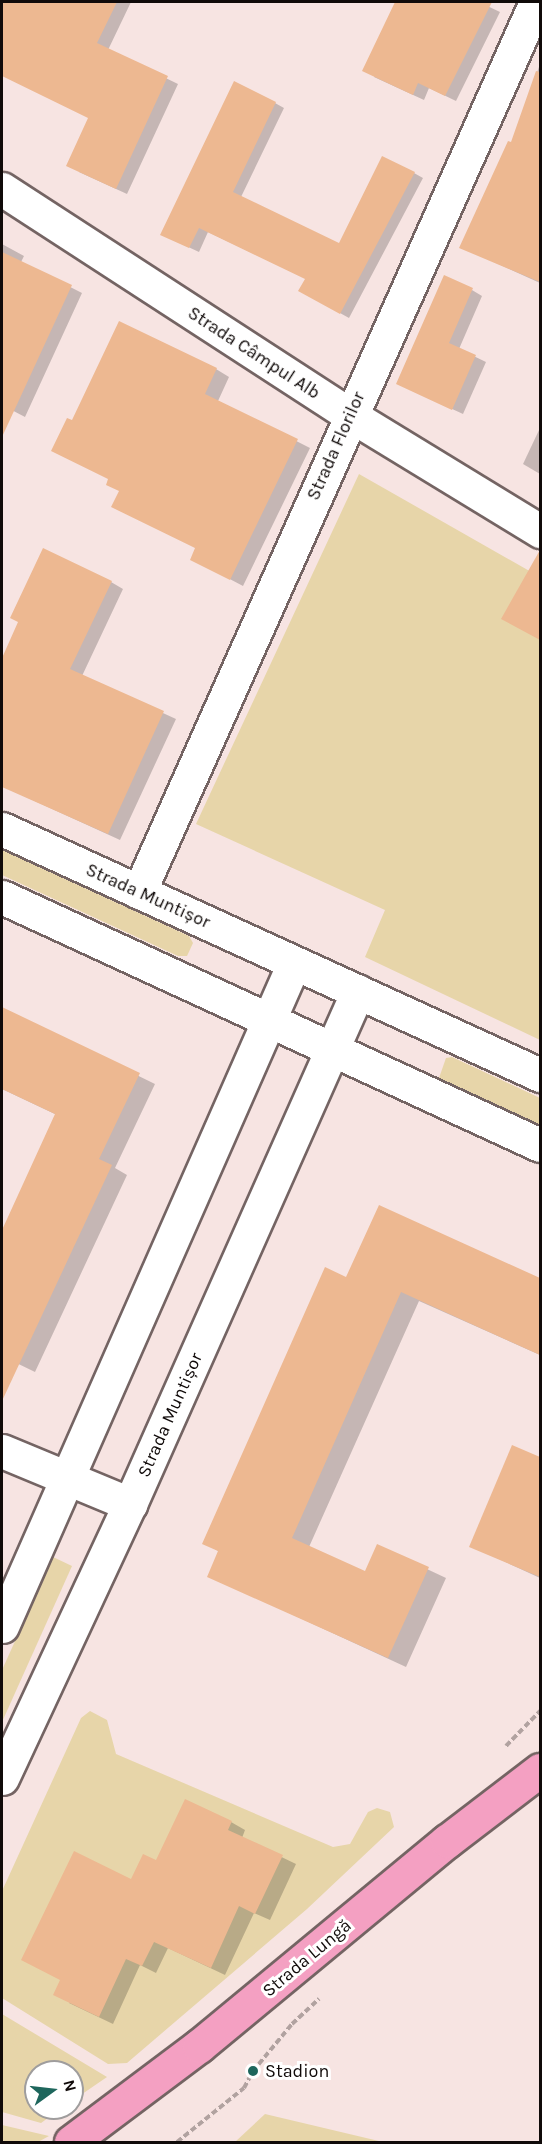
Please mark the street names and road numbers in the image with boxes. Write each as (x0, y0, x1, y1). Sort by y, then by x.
street label: Strada Câmpul Alb (184, 302, 324, 404)
street label: Strada Florilor (302, 388, 370, 504)
street label: Strada Muntișor (82, 859, 214, 933)
street label: Strada Muntișor (133, 1349, 207, 1481)
street label: Strada Lungă (258, 1915, 356, 2001)

